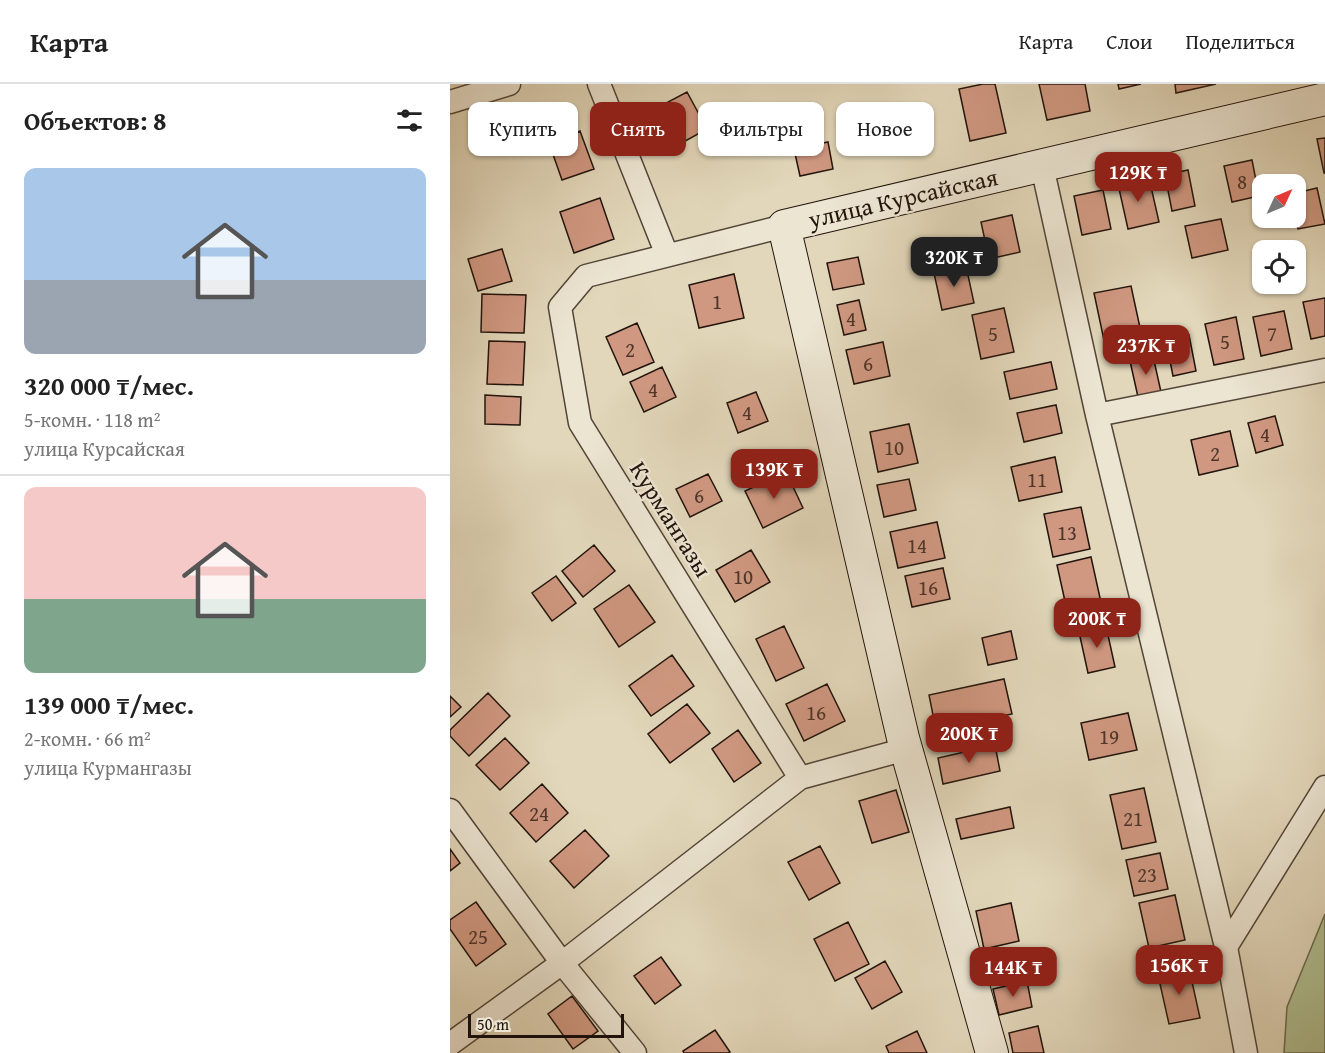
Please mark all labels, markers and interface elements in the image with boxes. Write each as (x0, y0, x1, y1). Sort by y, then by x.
text: Карта (30, 21, 108, 62)
text: Карта (1019, 26, 1073, 57)
text: Слои (1106, 26, 1152, 57)
text: Поделиться (1185, 26, 1295, 57)
text: Объектов: 8 (24, 101, 167, 140)
chip: Купить (468, 102, 578, 156)
chip: Снять (590, 102, 686, 156)
chip: Фильтры (698, 102, 824, 156)
chip: Новое (836, 102, 934, 156)
icon: filters (393, 104, 426, 137)
pin: 129K ₸ (1089, 152, 1187, 203)
text: 129K ₸ (1109, 157, 1167, 186)
street label: улица Курсайская (804, 159, 1001, 237)
house number: 8 (1237, 166, 1247, 197)
north arrow (1252, 174, 1306, 228)
map controls (1252, 174, 1306, 294)
icon: home (171, 207, 279, 315)
pin: 320K ₸ (905, 237, 1003, 288)
button: locate (1252, 240, 1306, 294)
text: 320K ₸ (925, 242, 983, 271)
house number: 1 (712, 286, 722, 317)
house number: 4 (846, 303, 856, 334)
house number: 5 (988, 318, 998, 349)
house number: 7 (1267, 318, 1277, 349)
pin: 237K ₸ (1097, 325, 1195, 376)
house number: 5 (1220, 326, 1230, 357)
text: 237K ₸ (1117, 330, 1175, 359)
house number: 2 (625, 334, 635, 365)
house number: 6 (863, 348, 873, 379)
text: 320 000 ₸/мес. (24, 366, 194, 405)
house number: 4 (648, 374, 658, 405)
house number: 4 (742, 397, 752, 428)
text: 5-комн. · 118 m² (24, 405, 160, 434)
house number: 4 (1260, 419, 1270, 450)
house number: 10 (884, 432, 904, 463)
text: улица Курсайская (24, 434, 185, 463)
house number: 2 (1210, 438, 1220, 469)
pin: 139K ₸ (725, 449, 823, 500)
street label: Курмангазы (621, 454, 721, 584)
text: 139K ₸ (745, 454, 803, 483)
house number: 11 (1027, 464, 1047, 495)
house number: 6 (694, 480, 704, 511)
house number: 13 (1057, 517, 1077, 548)
icon: home (171, 526, 279, 634)
house number: 14 (907, 530, 927, 561)
house number: 10 (733, 561, 753, 592)
house number: 16 (918, 572, 938, 603)
pin: 200K ₸ (1048, 598, 1146, 649)
text: 200K ₸ (1068, 603, 1126, 632)
text: 139 000 ₸/мес. (24, 685, 194, 724)
house number: 16 (806, 697, 826, 728)
pin: 200K ₸ (920, 713, 1018, 764)
text: 200K ₸ (940, 718, 998, 747)
house number: 19 (1099, 721, 1119, 752)
text: 2-комн. · 66 m² (24, 724, 151, 753)
text: улица Курмангазы (24, 753, 192, 782)
house number: 24 (529, 798, 549, 829)
house number: 21 (1123, 803, 1143, 834)
house number: 23 (1137, 859, 1157, 890)
house number: 25 (468, 921, 488, 952)
pin: 156K ₸ (1130, 945, 1228, 996)
pin: 144K ₸ (964, 947, 1062, 998)
text: 156K ₸ (1150, 950, 1208, 979)
text: 144K ₸ (984, 952, 1042, 981)
scale bar (468, 1011, 624, 1038)
text: 50 m (477, 1012, 509, 1036)

